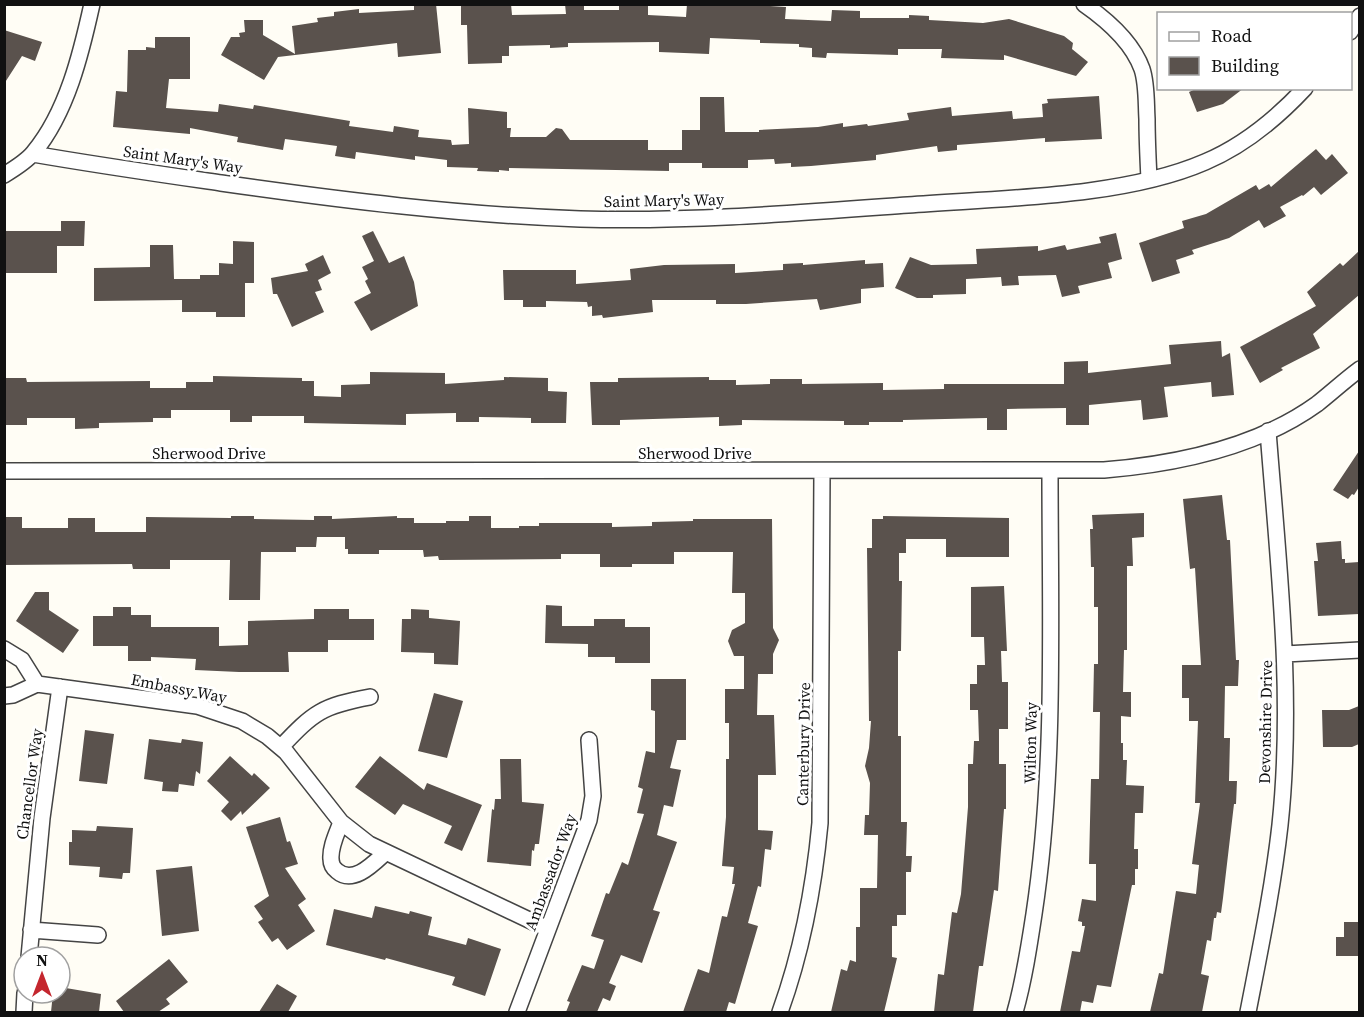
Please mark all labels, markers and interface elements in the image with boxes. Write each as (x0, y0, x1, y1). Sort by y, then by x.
legend (1157, 12, 1352, 90)
text: Road (1211, 23, 1252, 48)
text: Building (1211, 53, 1279, 78)
street label: Saint Mary's Way (122, 140, 245, 178)
street label: Saint Mary's Way (604, 188, 725, 212)
street label: Sherwood Drive (152, 442, 266, 464)
street label: Sherwood Drive (638, 442, 752, 464)
street label: Devonshire Drive (1253, 660, 1277, 784)
street label: Embassy Way (129, 668, 230, 708)
street label: Canterbury Drive (791, 682, 815, 806)
street label: Wilton Way (1018, 701, 1042, 784)
street label: Chancellor Way (10, 726, 48, 841)
street label: Ambassador Way (519, 810, 582, 933)
north arrow (12, 945, 72, 1005)
text: N (36, 949, 48, 971)

